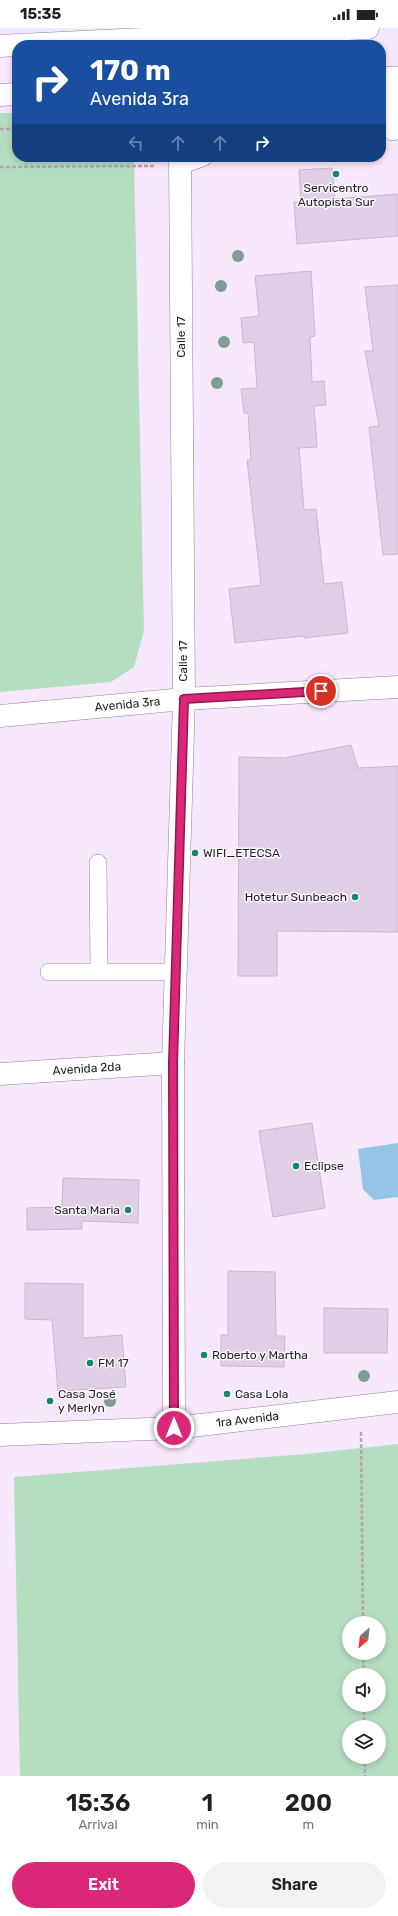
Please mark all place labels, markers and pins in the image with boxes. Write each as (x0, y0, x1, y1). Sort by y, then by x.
marker: Servicentro Autopista Sur (331, 169, 341, 179)
place label: Servicentro Autopista Sur (298, 181, 375, 209)
pin (304, 674, 338, 708)
place label: WIFI_ETECSA (203, 846, 280, 860)
marker: WIFI_ETECSA (190, 848, 200, 858)
place label: Hotetur Sunbeach (245, 890, 347, 904)
marker: Hotetur Sunbeach (350, 892, 360, 902)
place label: Eclipse (304, 1159, 344, 1173)
marker: Eclipse (291, 1161, 301, 1171)
place label: Santa Maria (54, 1203, 120, 1217)
marker: Santa Maria (123, 1205, 133, 1215)
place label: Roberto y Martha (212, 1348, 308, 1362)
marker: Roberto y Martha (199, 1350, 209, 1360)
place label: FM 17 (98, 1356, 129, 1370)
marker: FM 17 (85, 1358, 95, 1368)
place label: Casa José y Merlyn (58, 1387, 116, 1415)
place label: Casa Lola (235, 1387, 288, 1401)
marker: Casa Lola (222, 1389, 232, 1399)
marker: Casa José y Merlyn (45, 1396, 55, 1406)

